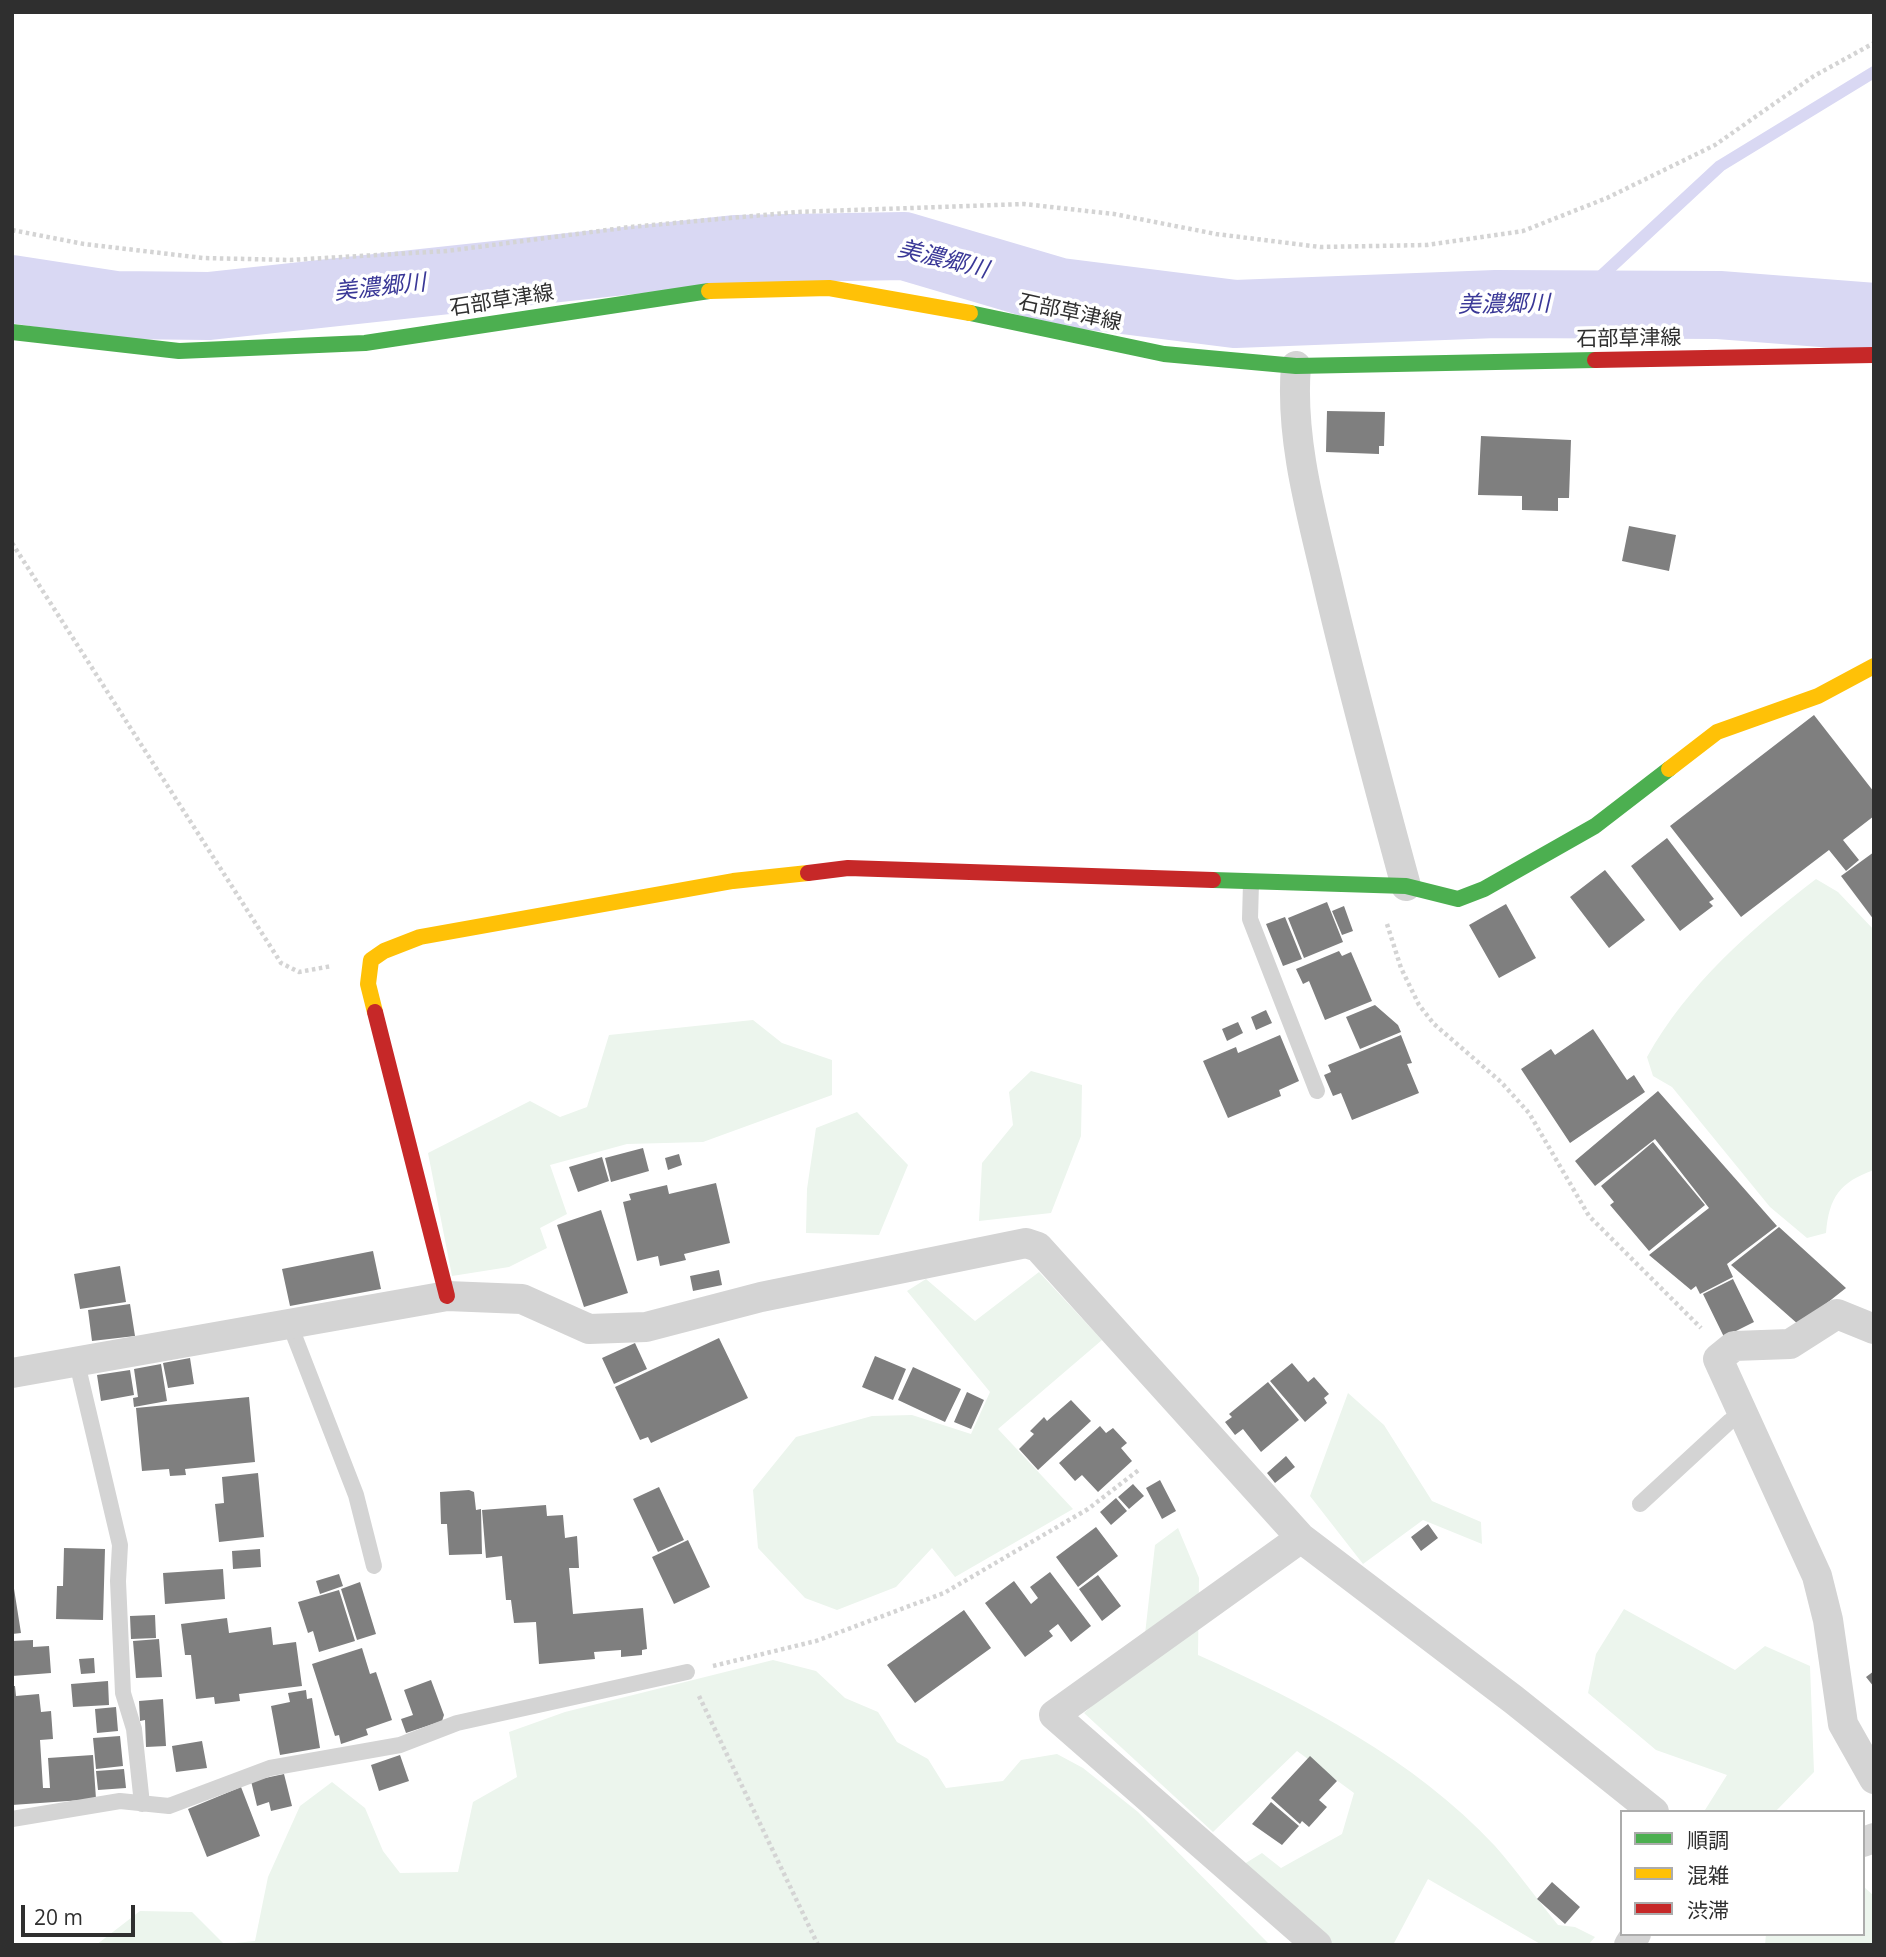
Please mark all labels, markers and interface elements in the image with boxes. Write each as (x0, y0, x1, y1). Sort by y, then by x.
water label: 美濃郷川 (895, 235, 991, 285)
water label: 美濃郷川 (333, 269, 427, 307)
street label: 石部草津線 (448, 280, 556, 322)
street label: 石部草津線 (1016, 290, 1124, 336)
water label: 美濃郷川 (1458, 290, 1550, 320)
street label: 石部草津線 (1576, 325, 1682, 353)
legend (1620, 1810, 1865, 1936)
text: 順調 (1687, 1826, 1729, 1854)
text: 混雑 (1687, 1861, 1729, 1889)
scale bar (24, 1890, 138, 1934)
text: 渋滞 (1687, 1896, 1729, 1924)
text: 20 m (34, 1903, 83, 1931)

